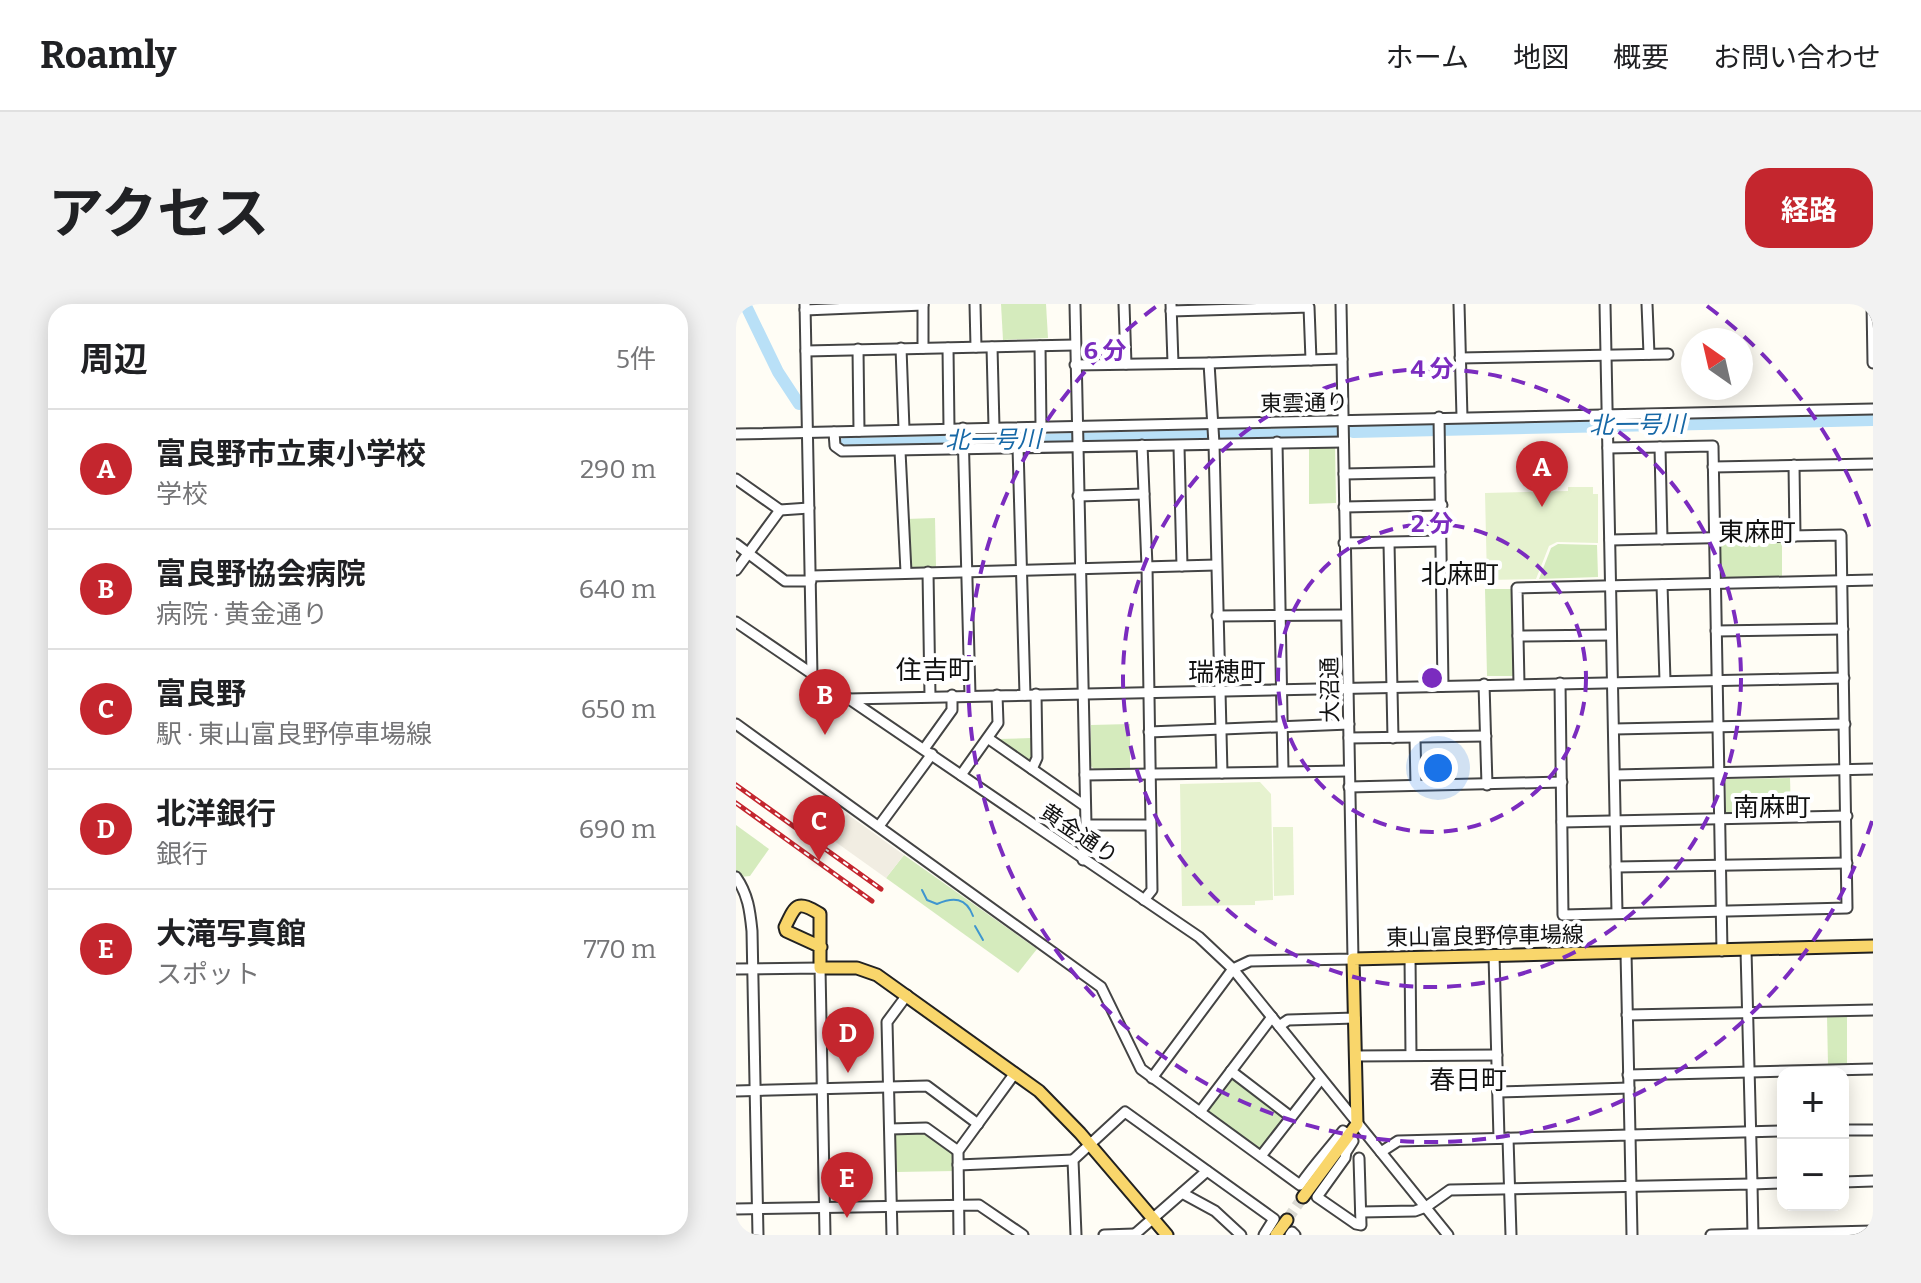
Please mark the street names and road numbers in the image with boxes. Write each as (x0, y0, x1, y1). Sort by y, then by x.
street label: 東雲通り (1260, 389, 1348, 417)
street label: 大沼通 (1316, 657, 1344, 723)
street label: 黄金通り (1035, 798, 1123, 870)
street label: 東山富良野停車場線 (1386, 921, 1584, 951)

